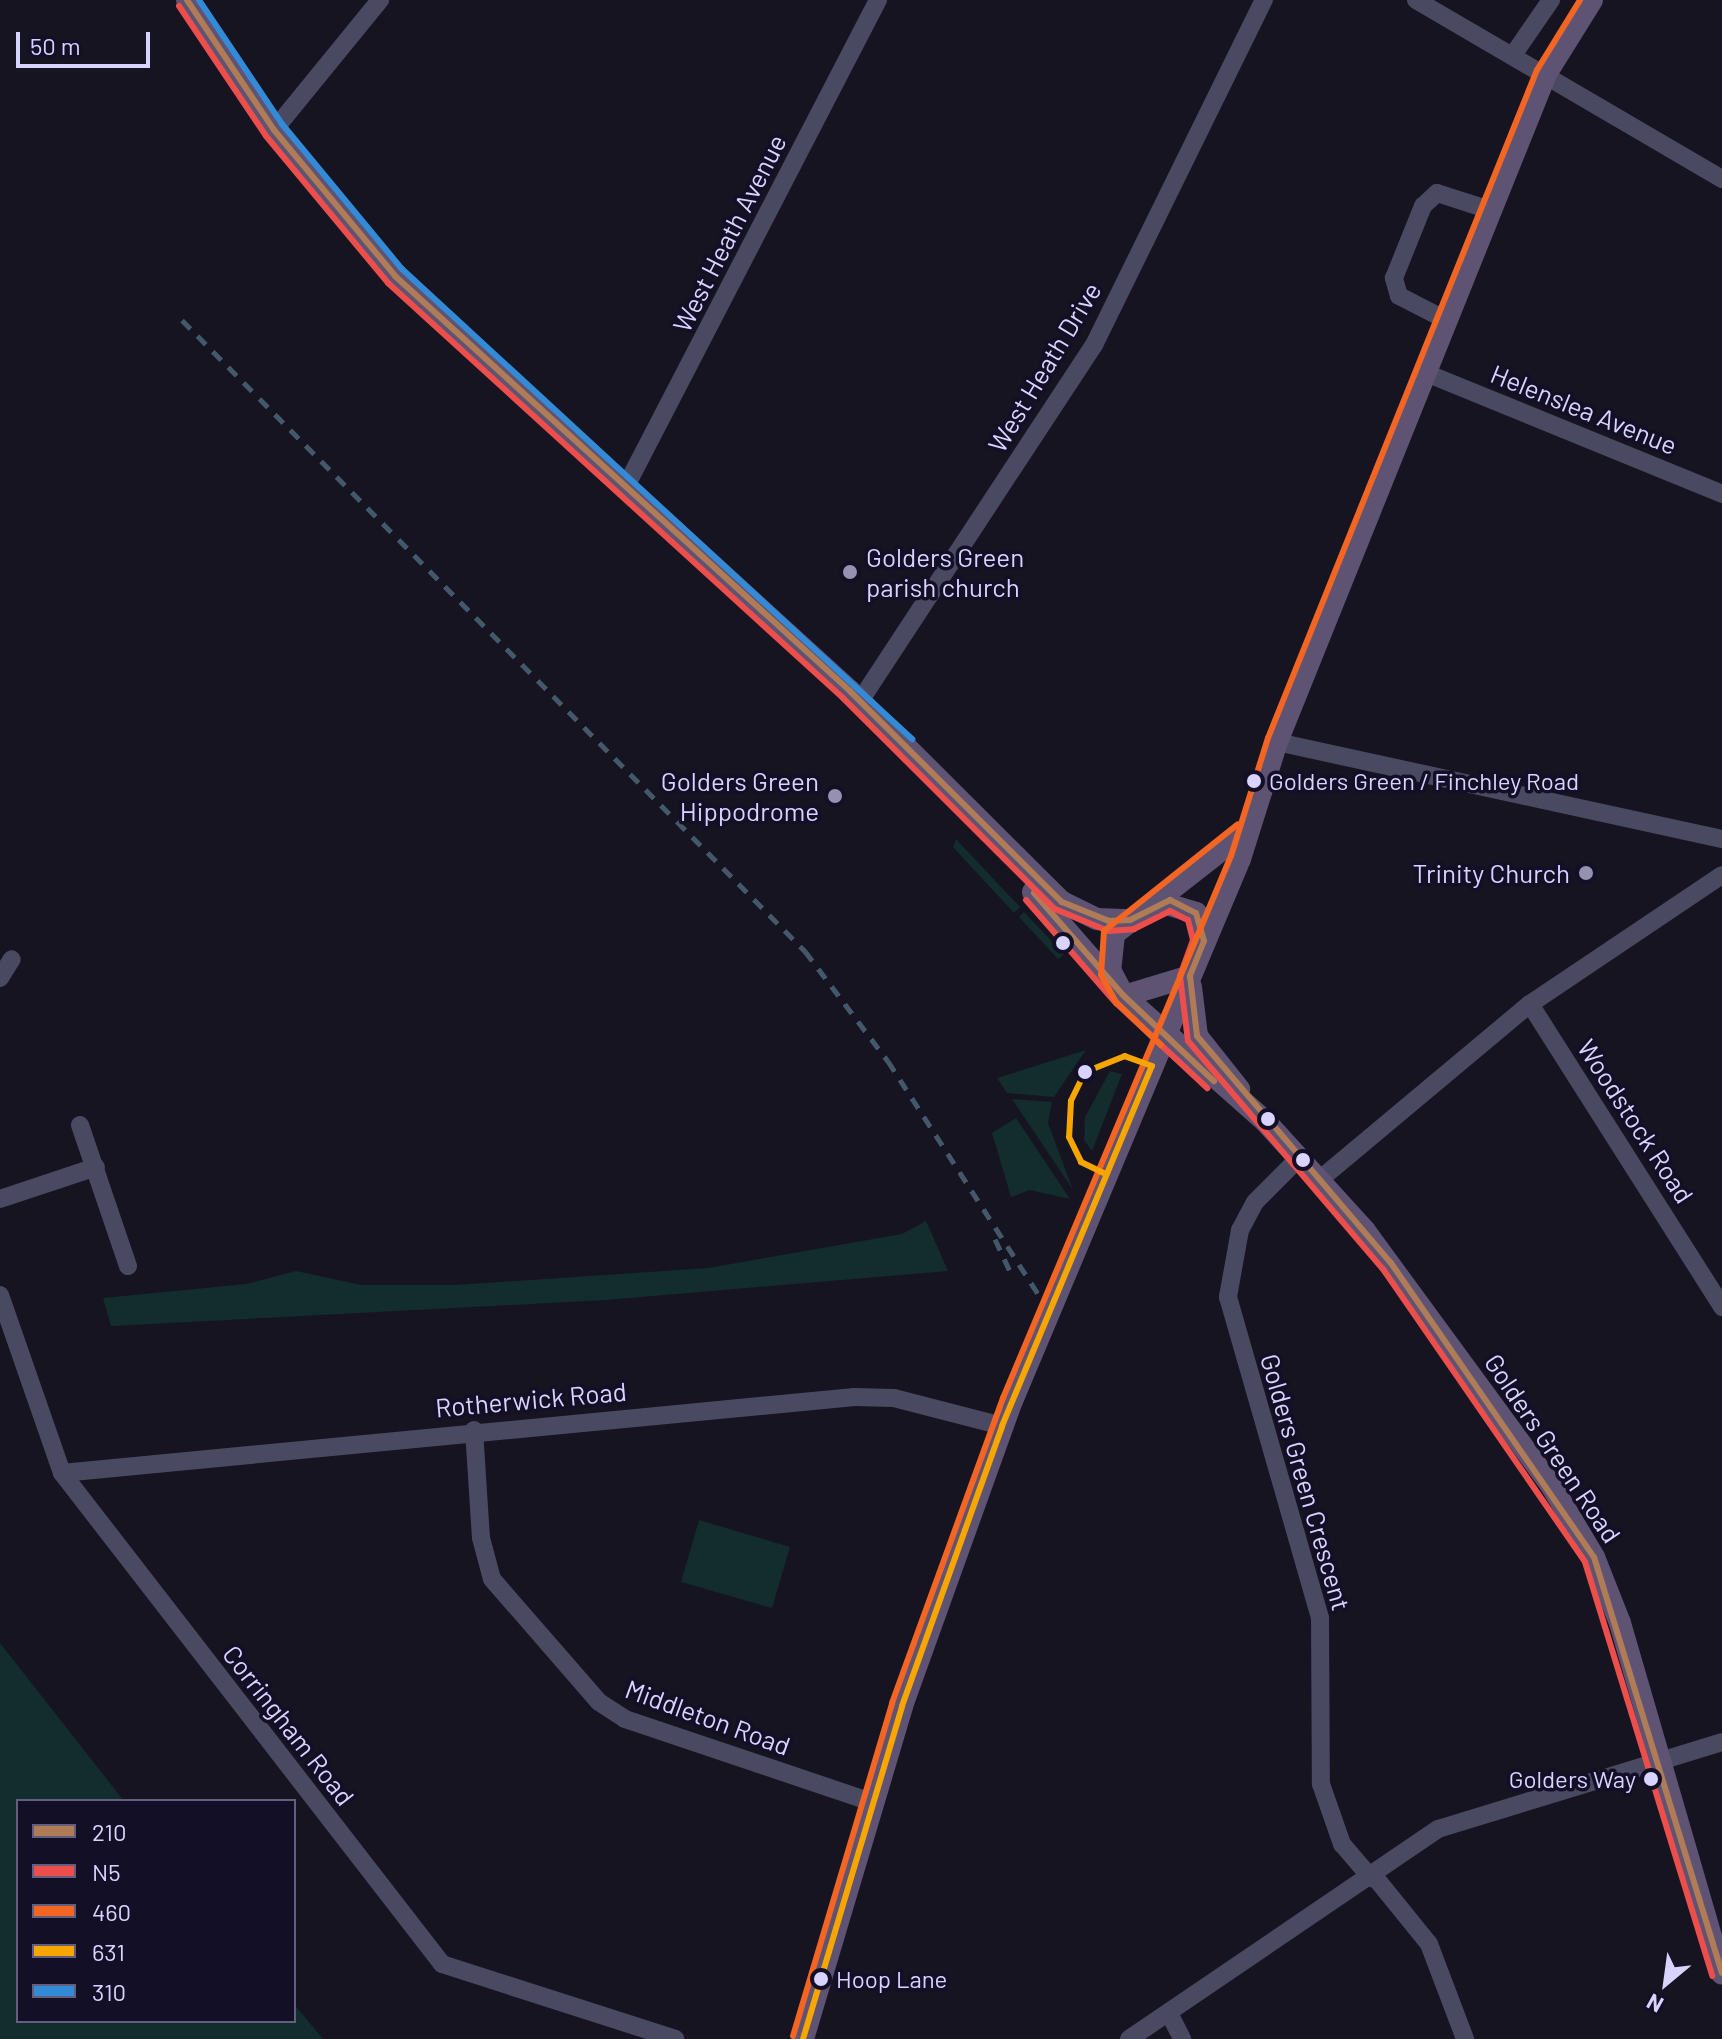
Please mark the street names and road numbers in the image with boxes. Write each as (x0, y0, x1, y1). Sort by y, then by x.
street label: West Heath Avenue (666, 129, 792, 337)
street label: West Heath Drive (981, 276, 1107, 458)
street label: Helenslea Avenue (1486, 357, 1682, 461)
street label: Woodstock Road (1571, 1033, 1701, 1209)
street label: Golders Green Road (1478, 1348, 1628, 1548)
street label: Golders Green Crescent (1254, 1350, 1358, 1614)
street label: Rotherwick Road (434, 1375, 628, 1423)
street label: Corringham Road (217, 1639, 361, 1811)
street label: Middleton Road (621, 1673, 795, 1761)

